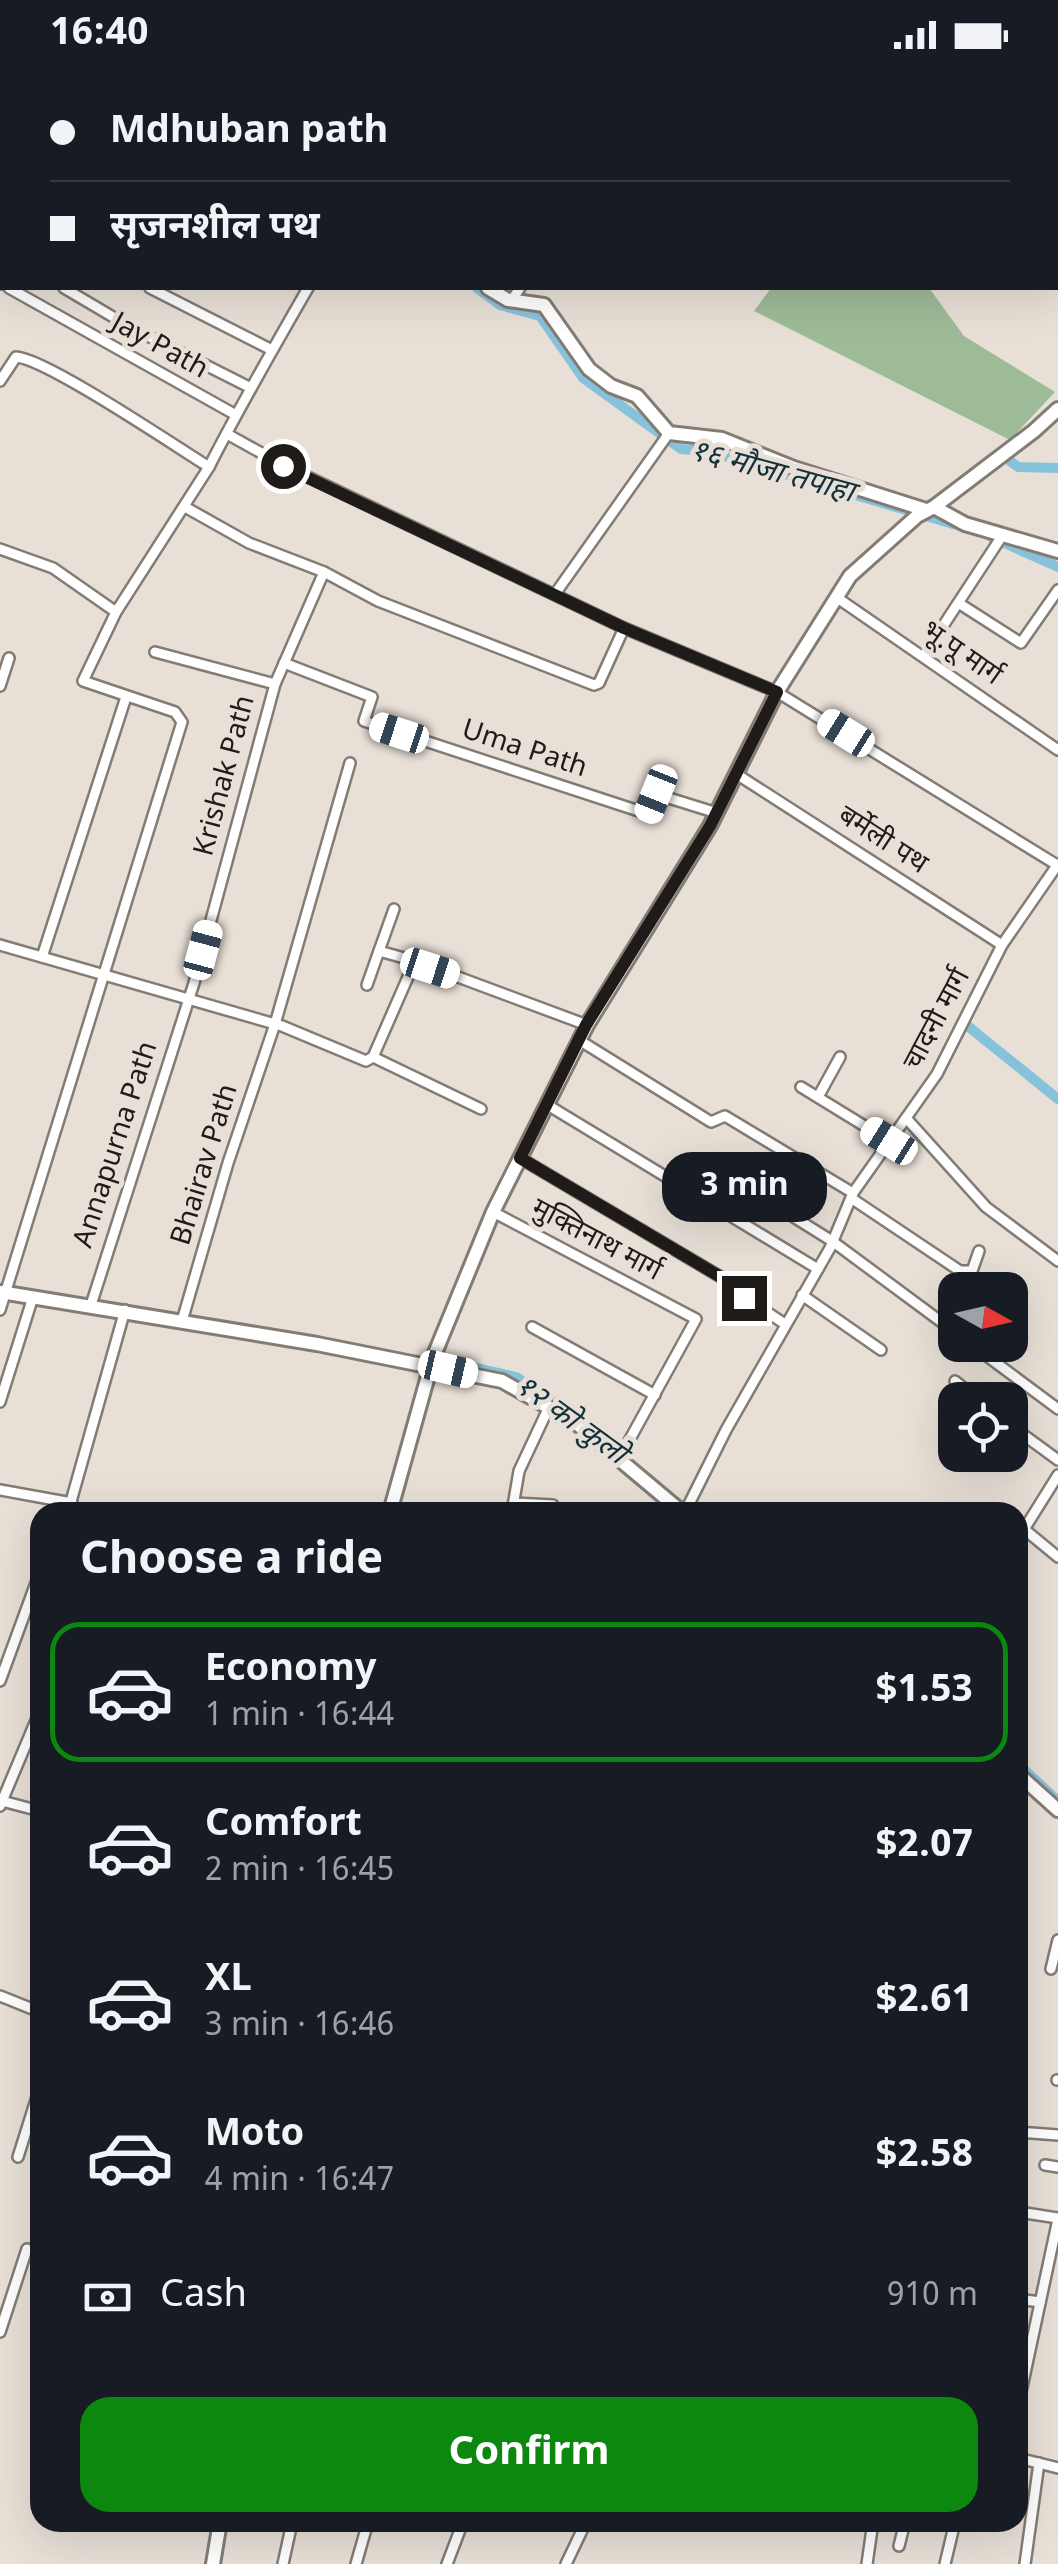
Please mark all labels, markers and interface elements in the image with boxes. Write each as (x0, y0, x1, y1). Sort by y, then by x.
text: 16:40 (50, 10, 149, 60)
text: Mdhuban path (110, 108, 388, 158)
text: सृजनशील पथ (110, 204, 320, 254)
street label: Jay Path (102, 304, 214, 388)
water label: १६ मौजा तपाहा (686, 432, 863, 515)
route start (261, 444, 306, 489)
street label: भू.पू मार्ग (914, 613, 1010, 695)
street label: Krishak Path (187, 692, 265, 860)
car (813, 704, 879, 762)
car (366, 709, 432, 757)
street label: Uma Path (457, 713, 591, 787)
car (631, 761, 681, 827)
street label: बर्मेली पथ (830, 798, 935, 884)
car (181, 917, 225, 983)
car (397, 944, 463, 992)
street label: चादनी मार्ग (895, 962, 980, 1077)
street label: Annapurna Path (67, 1037, 167, 1253)
street label: Bhairav Path (164, 1080, 248, 1250)
car (856, 1112, 922, 1170)
callout: 3 min (662, 1153, 826, 1223)
text: 3 min (700, 1166, 789, 1208)
street label: मुक्तिनाथ मार्ग (525, 1191, 669, 1291)
north arrow (938, 1272, 1028, 1362)
map controls (938, 1272, 1028, 1472)
route end (722, 1276, 767, 1321)
car (415, 1348, 481, 1390)
water label: १२ को कुलो (506, 1367, 638, 1478)
button: locate (938, 1382, 1028, 1472)
text: Choose a ride (80, 1533, 383, 1591)
text: Economy (205, 1646, 377, 1696)
icon: car (85, 1647, 175, 1737)
text: $1.53 (876, 1667, 973, 1717)
text: 1 min · 16:44 (205, 1696, 394, 1738)
text: Comfort (205, 1801, 362, 1851)
icon: car (85, 1802, 175, 1892)
text: $2.07 (876, 1822, 973, 1872)
text: 2 min · 16:45 (205, 1851, 394, 1893)
text: XL (205, 1956, 252, 2006)
icon: car (85, 1957, 175, 2047)
text: $2.61 (876, 1977, 973, 2027)
text: 3 min · 16:46 (205, 2006, 394, 2048)
text: Moto (205, 2111, 304, 2161)
icon: car (85, 2112, 175, 2202)
text: $2.58 (876, 2132, 973, 2182)
text: 4 min · 16:47 (205, 2161, 394, 2203)
icon: cash (80, 2270, 135, 2325)
text: Cash (160, 2272, 247, 2322)
text: 910 m (887, 2276, 978, 2318)
button: Confirm (80, 2397, 978, 2512)

